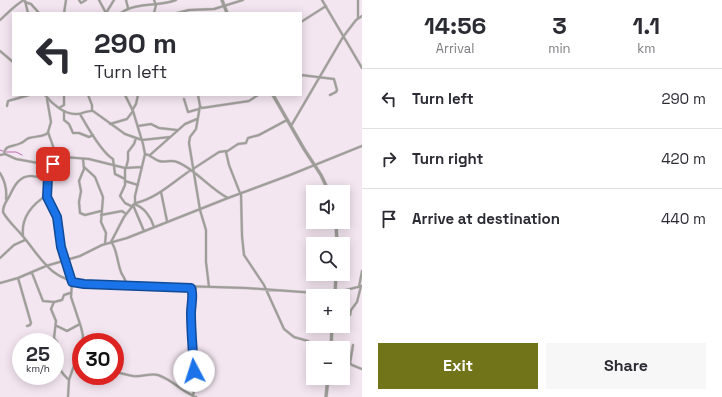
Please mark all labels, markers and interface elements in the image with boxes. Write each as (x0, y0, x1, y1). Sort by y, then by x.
text: 14:56 (424, 10, 486, 41)
text: 3 (552, 10, 567, 41)
text: 1.1 (632, 10, 660, 41)
text: 290 m (94, 25, 177, 61)
icon: left (28, 28, 80, 80)
text: Arrival (436, 40, 474, 57)
text: min (548, 40, 571, 57)
text: km (637, 40, 655, 57)
text: Turn left (94, 60, 167, 83)
icon: left (378, 88, 400, 110)
text: Turn left (412, 89, 474, 108)
text: 290 m (661, 89, 706, 108)
pin (36, 147, 70, 181)
icon: right (378, 148, 400, 170)
text: Turn right (412, 149, 483, 168)
text: 420 m (661, 149, 706, 168)
icon: arrive (42, 153, 64, 175)
map controls (306, 185, 350, 385)
button: sound (306, 185, 350, 229)
icon: arrive (378, 208, 400, 230)
text: Arrive at destination (412, 209, 560, 228)
text: 440 m (661, 209, 706, 228)
button: search (306, 237, 350, 281)
button: + (306, 289, 350, 333)
speed limit sign: 30 (72, 333, 124, 385)
text: 25 (26, 341, 50, 367)
button: − (306, 341, 350, 385)
button: Exit (378, 343, 538, 389)
button: Share (546, 343, 706, 389)
position arrow (173, 350, 215, 392)
text: km/h (26, 362, 50, 375)

